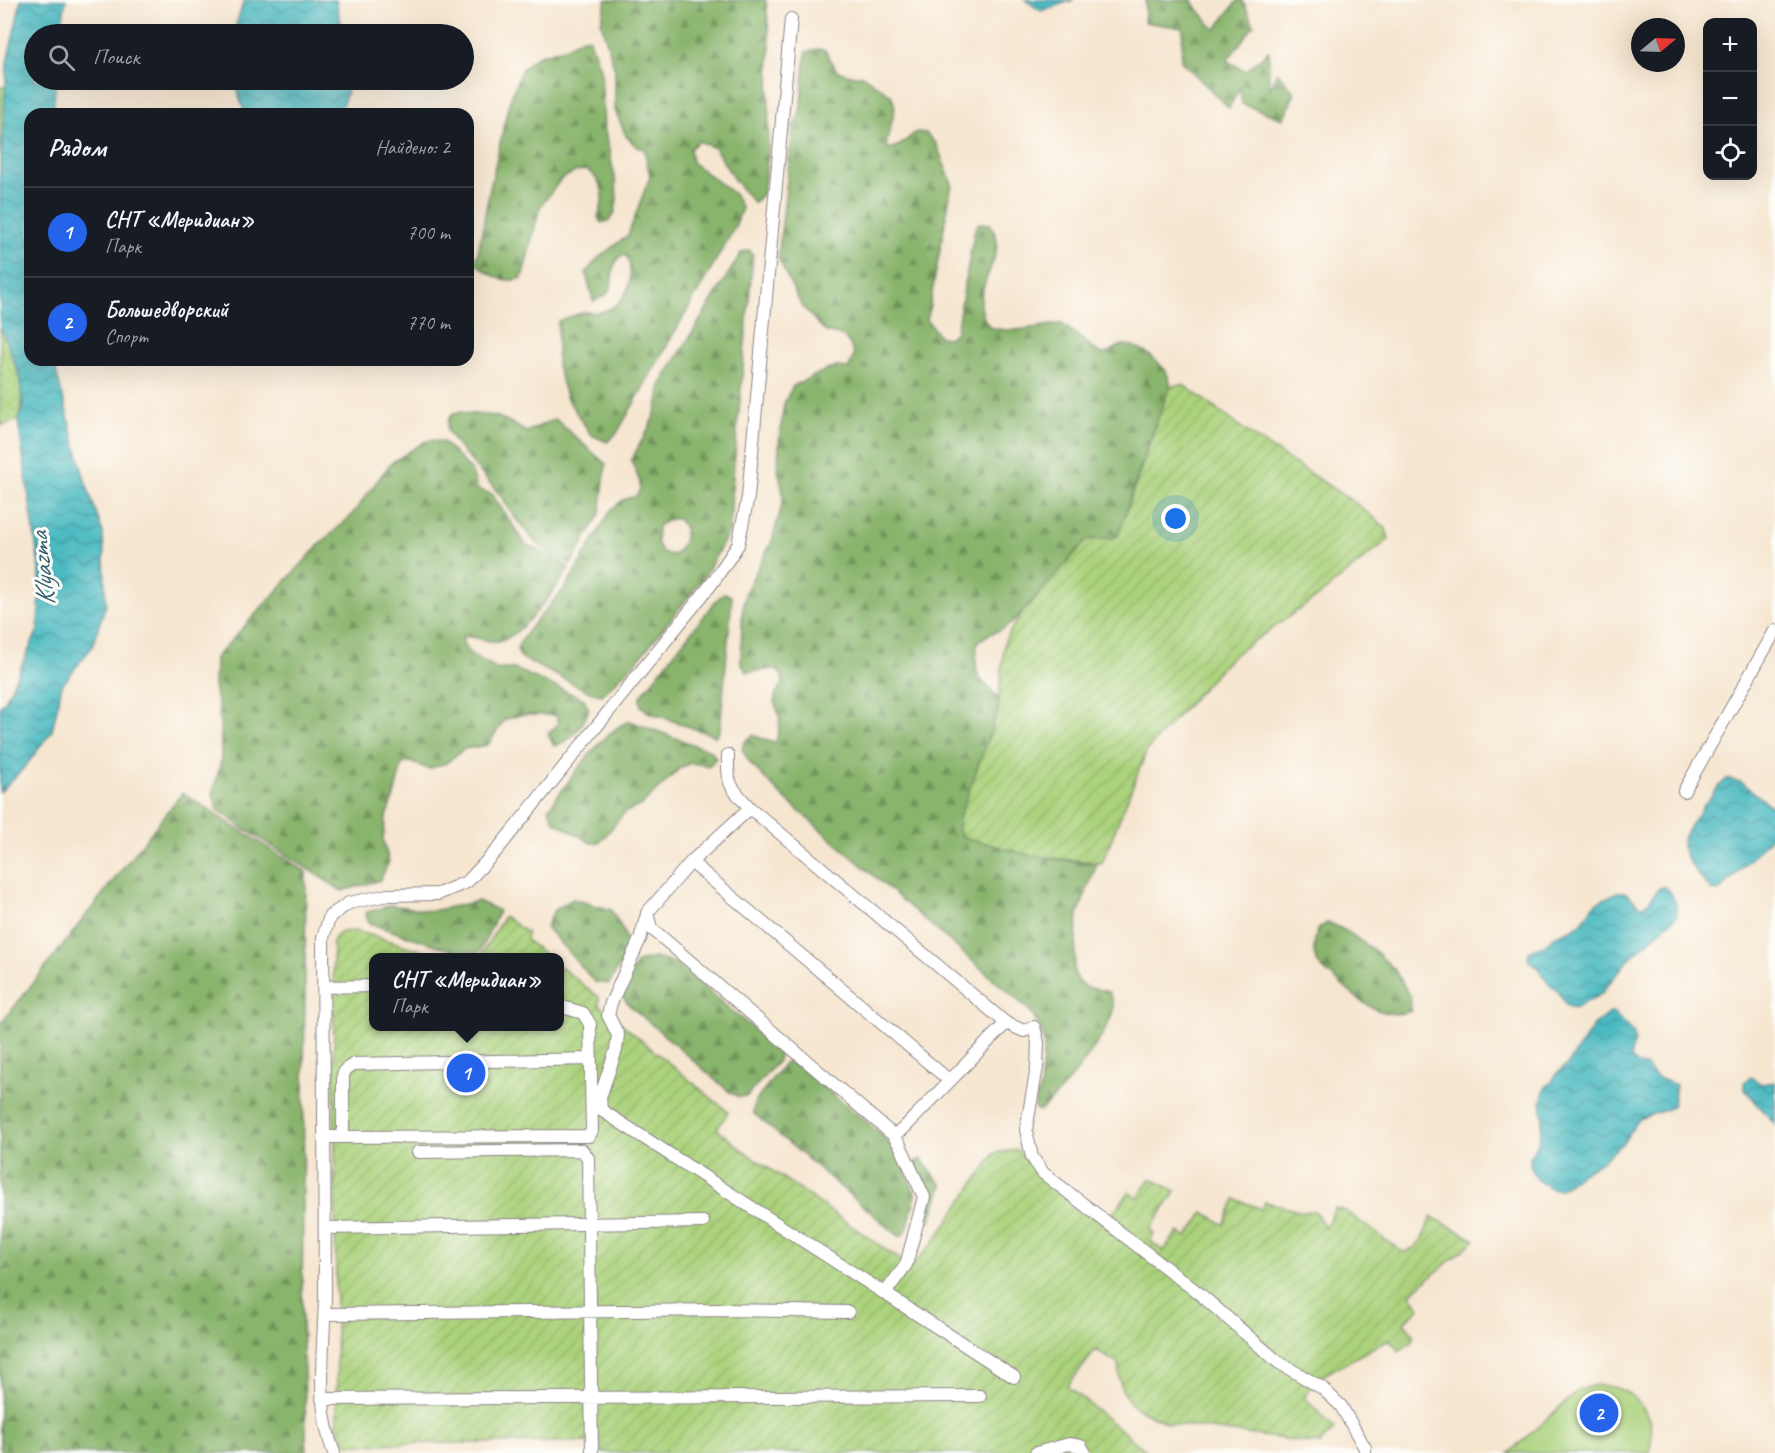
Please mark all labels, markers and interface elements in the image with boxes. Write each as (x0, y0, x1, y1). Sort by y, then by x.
north arrow (1631, 18, 1685, 72)
map controls (1703, 18, 1757, 180)
button: + (1703, 18, 1757, 72)
search box (24, 24, 474, 90)
icon: search (45, 41, 78, 74)
text: Поиск (93, 43, 139, 71)
button: − (1703, 72, 1757, 126)
button: locate (1703, 126, 1757, 180)
text: Рядом (48, 131, 106, 164)
text: Найдено: 2 (375, 135, 450, 160)
text: СНТ «Меридиан» (105, 206, 254, 234)
text: 1 (63, 220, 72, 245)
text: 700 m (407, 220, 450, 245)
text: Парк (105, 234, 141, 259)
text: Большедворский (105, 296, 228, 324)
text: 2 (63, 310, 72, 335)
text: 770 m (407, 310, 450, 335)
text: Спорт (105, 324, 148, 349)
your location (1161, 504, 1190, 533)
water label: Klyazma (21, 528, 63, 607)
popup (369, 953, 564, 1031)
text: СНТ «Меридиан» (392, 966, 541, 994)
text: Парк (392, 994, 427, 1019)
pin: 1 (446, 1050, 486, 1096)
pin: 2 (1580, 1390, 1618, 1436)

